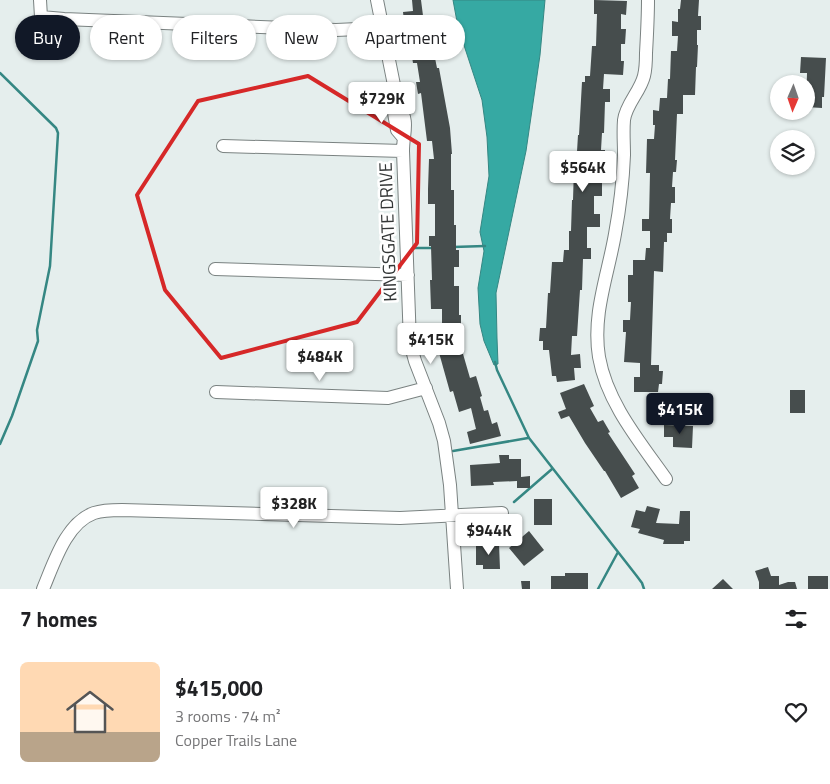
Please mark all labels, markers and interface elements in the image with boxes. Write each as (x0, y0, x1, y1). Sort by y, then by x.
chip: Buy (15, 15, 80, 60)
chip: Rent (90, 15, 162, 60)
chip: Filters (172, 15, 256, 60)
chip: New (266, 15, 337, 60)
chip: Apartment (347, 15, 465, 60)
north arrow (770, 75, 815, 120)
map controls (770, 75, 815, 175)
pin: $729K (347, 82, 417, 124)
text: $729K (359, 86, 405, 110)
button: layers (770, 130, 815, 175)
pin: $564K (548, 150, 618, 193)
text: $564K (560, 155, 606, 179)
street label: KINGSGATE DRIVE (372, 162, 403, 302)
pin: $415K (396, 322, 466, 365)
text: $415K (408, 327, 454, 351)
pin: $484K (285, 340, 355, 382)
text: $484K (297, 344, 343, 368)
pin: $415K (645, 392, 715, 435)
text: $415K (657, 397, 703, 421)
pin: $328K (259, 486, 329, 529)
text: $328K (271, 491, 317, 515)
pin: $944K (454, 514, 524, 556)
text: $944K (466, 518, 512, 542)
text: 7 homes (20, 603, 97, 635)
icon: filters (782, 605, 810, 633)
text: $415,000 (175, 672, 263, 704)
icon: home (60, 682, 120, 742)
icon: heart (782, 698, 810, 726)
text: 3 rooms · 74 m² (175, 704, 280, 728)
text: Copper Trails Lane (175, 728, 297, 752)

